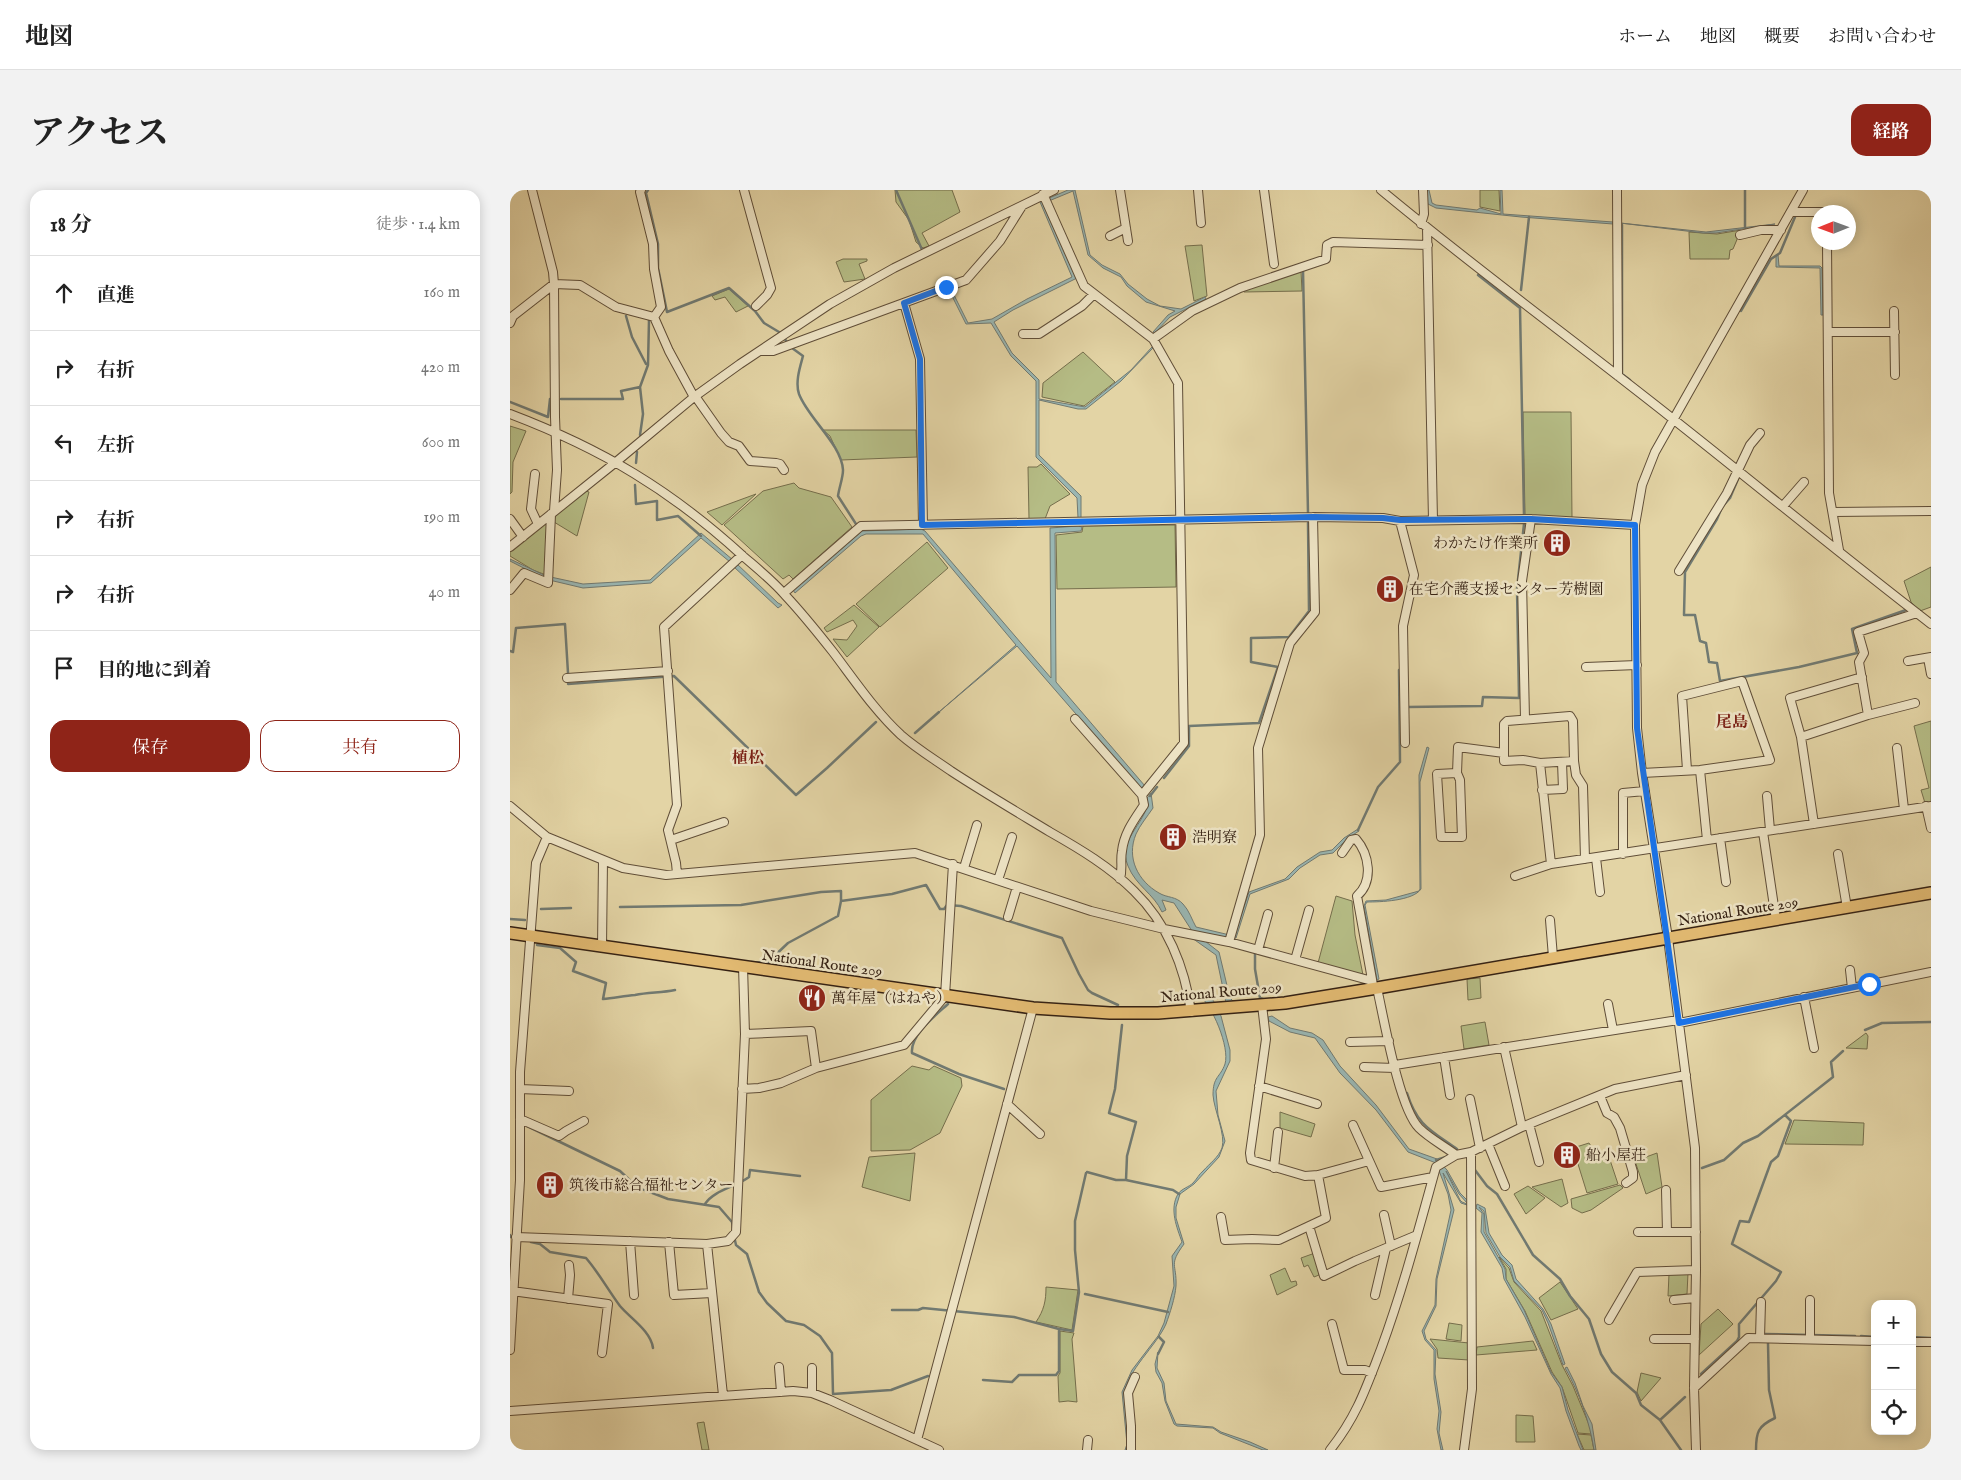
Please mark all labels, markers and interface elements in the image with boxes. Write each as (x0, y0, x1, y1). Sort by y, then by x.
text: 地図 (25, 22, 73, 53)
text: ホーム (1618, 26, 1672, 49)
text: 地図 (1700, 26, 1736, 49)
text: 概要 (1764, 26, 1800, 49)
text: お問い合わせ (1828, 26, 1936, 49)
button: 経路 (1851, 104, 1931, 156)
text: アクセス (30, 112, 169, 157)
north arrow (1811, 205, 1856, 250)
text: 18 分 (50, 212, 92, 239)
text: 徒歩 · 1.4 km (376, 215, 460, 235)
route end (935, 276, 958, 299)
icon: ahead (50, 279, 78, 307)
text: 160 m (424, 283, 460, 303)
text: 直進 (97, 284, 135, 308)
icon: right (50, 354, 78, 382)
text: 420 m (421, 358, 460, 378)
text: 右折 (97, 359, 135, 383)
icon: left (50, 429, 78, 457)
text: 600 m (422, 433, 460, 453)
text: 左折 (97, 434, 135, 458)
icon: right (50, 504, 78, 532)
text: 190 m (423, 508, 460, 528)
text: 右折 (97, 509, 135, 533)
building icon: わかたけ作業所 (1542, 528, 1572, 558)
place label: わかたけ作業所 (1433, 534, 1538, 553)
building icon: 在宅介護支援センター芳樹園 (1375, 574, 1405, 604)
icon: right (50, 579, 78, 607)
place label: 在宅介護支援センター芳樹園 (1409, 580, 1603, 599)
text: 40 m (428, 583, 460, 603)
text: 右折 (97, 584, 135, 608)
icon: arrive (50, 654, 78, 682)
text: 目的地に到着 (97, 659, 211, 683)
district label: 尾島 (1716, 713, 1748, 733)
button: 保存 (50, 720, 250, 772)
button: 共有 (260, 720, 460, 772)
district label: 植松 (732, 749, 764, 769)
building icon: 浩明寮 (1158, 822, 1188, 852)
place label: 浩明寮 (1192, 828, 1237, 847)
street label: National Route 209 (1677, 893, 1800, 930)
street label: National Route 209 (760, 946, 883, 981)
route start (1858, 973, 1881, 996)
street label: National Route 209 (1160, 978, 1282, 1007)
restaurant icon: 萬年屋（はねや） (797, 983, 827, 1013)
place label: 萬年屋（はねや） (831, 989, 951, 1008)
building icon: 船小屋荘 (1552, 1140, 1582, 1170)
place label: 船小屋荘 (1586, 1146, 1646, 1165)
building icon: 筑後市総合福祉センター (535, 1170, 565, 1200)
place label: 筑後市総合福祉センター (569, 1176, 733, 1195)
map controls (1871, 1300, 1916, 1435)
button: + (1871, 1300, 1916, 1345)
button: − (1871, 1345, 1916, 1390)
button: locate (1871, 1390, 1916, 1435)

